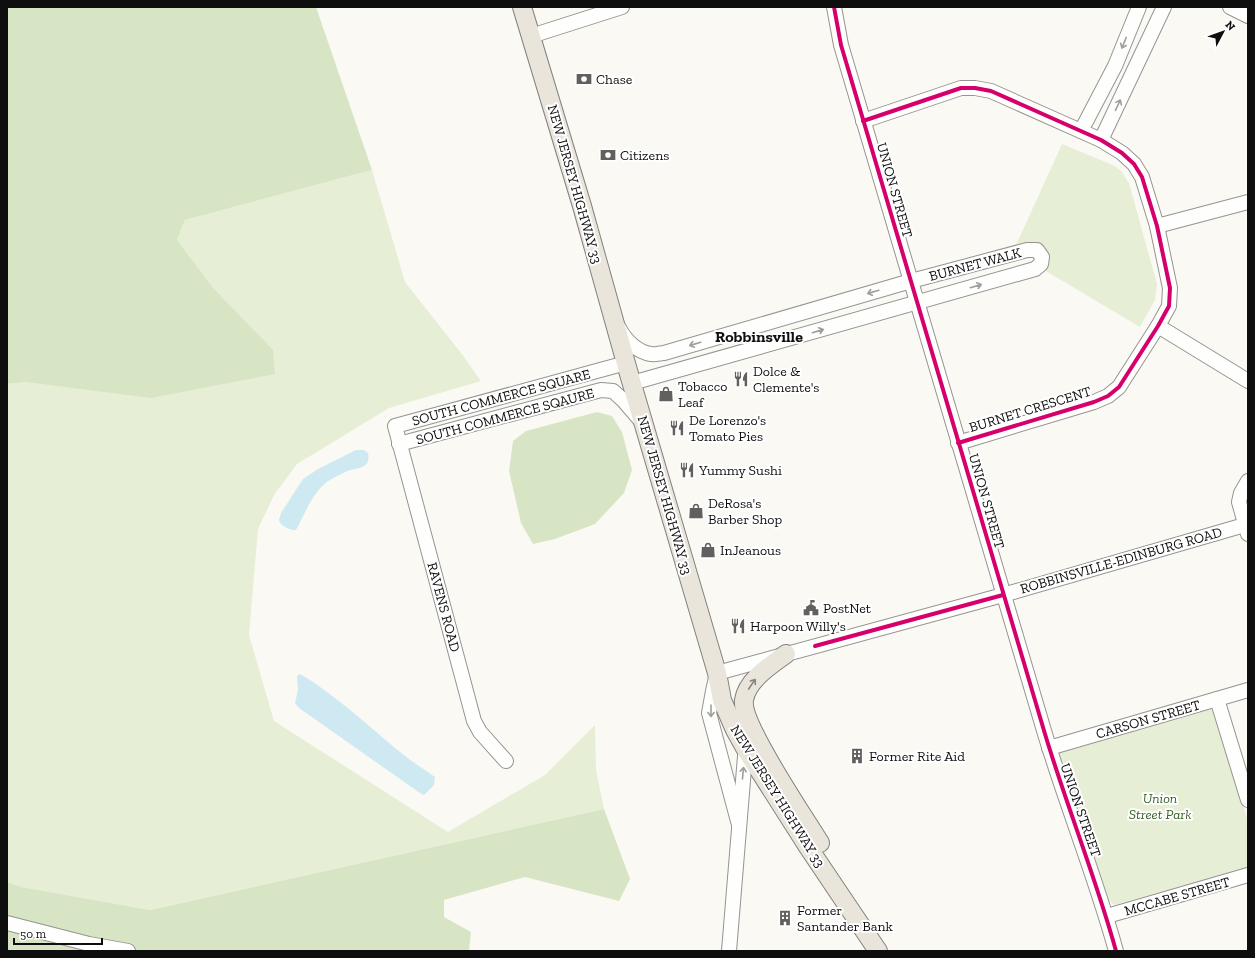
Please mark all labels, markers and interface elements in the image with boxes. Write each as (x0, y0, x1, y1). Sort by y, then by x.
north arrow (1203, 12, 1243, 52)
text: N (1223, 18, 1238, 34)
one-way arrow (1120, 37, 1128, 49)
bank icon: Chase (575, 70, 593, 88)
place label: Chase (596, 71, 633, 88)
one-way arrow (1115, 99, 1122, 111)
street label: NEW JERSEY HIGHWAY 33 (544, 103, 605, 266)
street label: UNION STREET (873, 141, 916, 240)
bank icon: Citizens (599, 146, 617, 164)
place label: Citizens (620, 147, 669, 164)
street label: BURNET WALK (927, 244, 1023, 285)
one-way arrow (969, 282, 982, 289)
one-way arrow (867, 289, 880, 296)
one-way arrow (811, 326, 824, 334)
district label: Robbinsville (715, 327, 803, 346)
one-way arrow (688, 341, 701, 349)
place label: Dolce & Clemente's (753, 363, 819, 396)
street label: SOUTH COMMERCE SQUARE (410, 365, 592, 430)
restaurant icon: Dolce & Clemente's (732, 370, 750, 388)
place label: Tobacco Leaf (678, 378, 727, 411)
street label: BURNET CRESCENT (967, 383, 1094, 436)
street label: SOUTH COMMERCE SQAURE (414, 384, 596, 448)
shop icon: Tobacco Leaf (657, 385, 675, 403)
place label: De Lorenzo's Tomato Pies (689, 412, 766, 445)
street label: NEW JERSEY HIGHWAY 33 (634, 414, 695, 577)
restaurant icon: De Lorenzo's Tomato Pies (668, 419, 686, 437)
street label: UNION STREET (965, 452, 1008, 551)
restaurant icon: Yummy Sushi (678, 461, 696, 479)
place label: Yummy Sushi (698, 462, 782, 479)
place label: DeRosa's Barber Shop (708, 495, 782, 528)
shop icon: DeRosa's Barber Shop (687, 502, 705, 520)
street label: ROBBINSVILLE-EDINBURG ROAD (1018, 523, 1224, 597)
shop icon: InJeanous (699, 541, 717, 559)
place label: InJeanous (720, 542, 781, 559)
street label: RAVENS ROAD (423, 560, 464, 654)
public building icon: PostNet (802, 599, 820, 617)
place label: PostNet (823, 600, 872, 617)
restaurant icon: Harpoon Willy's (729, 617, 747, 635)
place label: Harpoon Willy's (750, 618, 846, 635)
one-way arrow (748, 679, 756, 690)
street label: CARSON STREET (1094, 696, 1203, 742)
one-way arrow (707, 704, 715, 717)
street label: NEW JERSEY HIGHWAY 33 (727, 722, 829, 871)
building icon: Former Rite Aid (848, 747, 866, 765)
place label: Former Rite Aid (869, 748, 965, 765)
street label: UNION STREET (1057, 761, 1105, 860)
one-way arrow (740, 767, 747, 780)
park label: Union Street Park (1129, 790, 1191, 823)
street label: MCCABE STREET (1122, 873, 1232, 920)
place label: Former Santander Bank (797, 902, 894, 935)
building icon: Former Santander Bank (776, 909, 794, 927)
scale bar (14, 920, 102, 946)
text: 50 m (20, 927, 47, 941)

